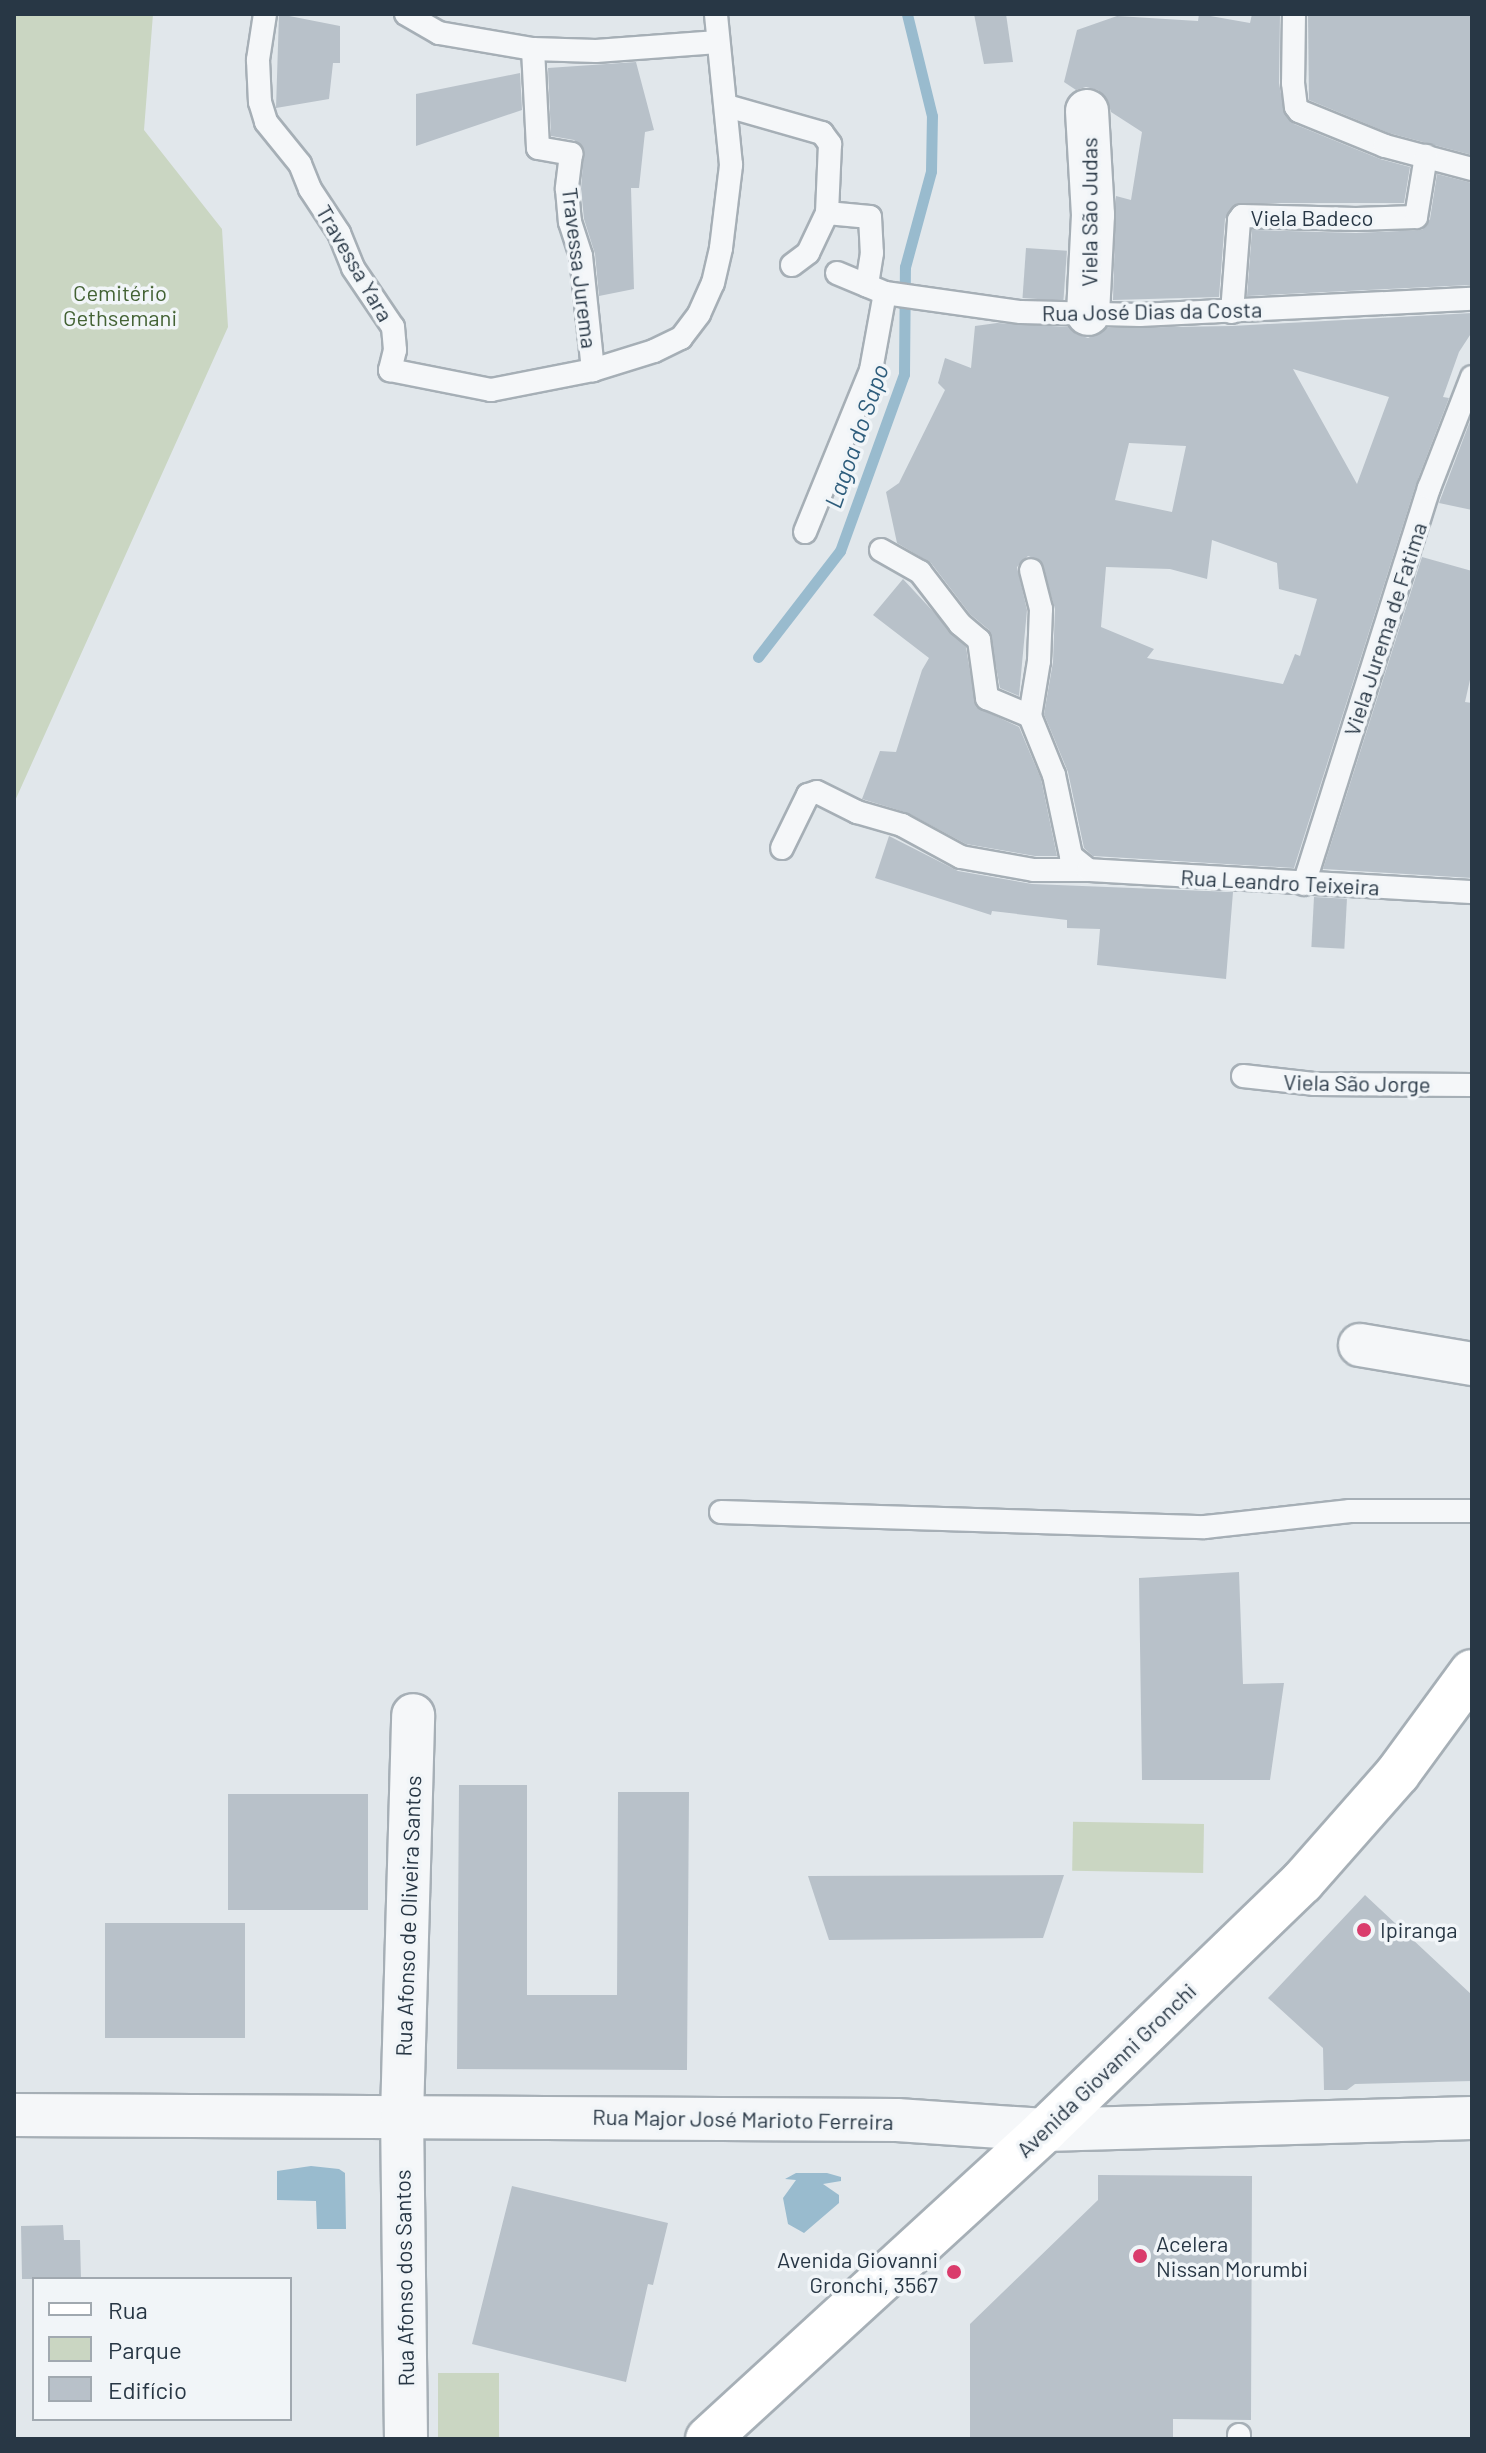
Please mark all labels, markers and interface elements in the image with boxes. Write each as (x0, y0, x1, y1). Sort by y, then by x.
street label: Viela São Judas (1076, 137, 1102, 287)
street label: Travessa Jurema (557, 186, 603, 350)
street label: Travessa Yara (311, 200, 399, 326)
street label: Viela Badeco (1250, 205, 1374, 231)
park label: Cemitério Gethsemani (63, 279, 177, 330)
street label: Rua José Dias da Costa (1042, 296, 1262, 326)
water label: Lagoa do Sapo (818, 360, 894, 512)
street label: Viela Jurema de Fatima (1338, 519, 1432, 739)
street label: Rua Leandro Teixeira (1180, 864, 1380, 900)
street label: Viela São Jorge (1283, 1069, 1431, 1097)
street label: Rua Afonso de Oliveira Santos (390, 1775, 426, 2057)
place label: Ipiranga (1380, 1917, 1458, 1943)
marker: Ipiranga (1355, 1921, 1373, 1939)
street label: Avenida Giovanni Gronchi (1011, 1977, 1201, 2163)
street label: Rua Major José Marioto Ferreira (592, 2103, 894, 2135)
street label: Rua Afonso dos Santos (389, 2169, 419, 2387)
place label: Acelera Nissan Morumbi (1156, 2230, 1308, 2282)
place label: Avenida Giovanni Gronchi, 3567 (777, 2246, 938, 2298)
marker: Acelera Nissan Morumbi (1131, 2247, 1149, 2265)
marker: Avenida Giovanni Gronchi, 3567 (945, 2263, 963, 2281)
legend (32, 2277, 292, 2421)
text: Rua (108, 2295, 148, 2324)
text: Parque (108, 2335, 182, 2364)
text: Edifício (108, 2375, 187, 2404)

